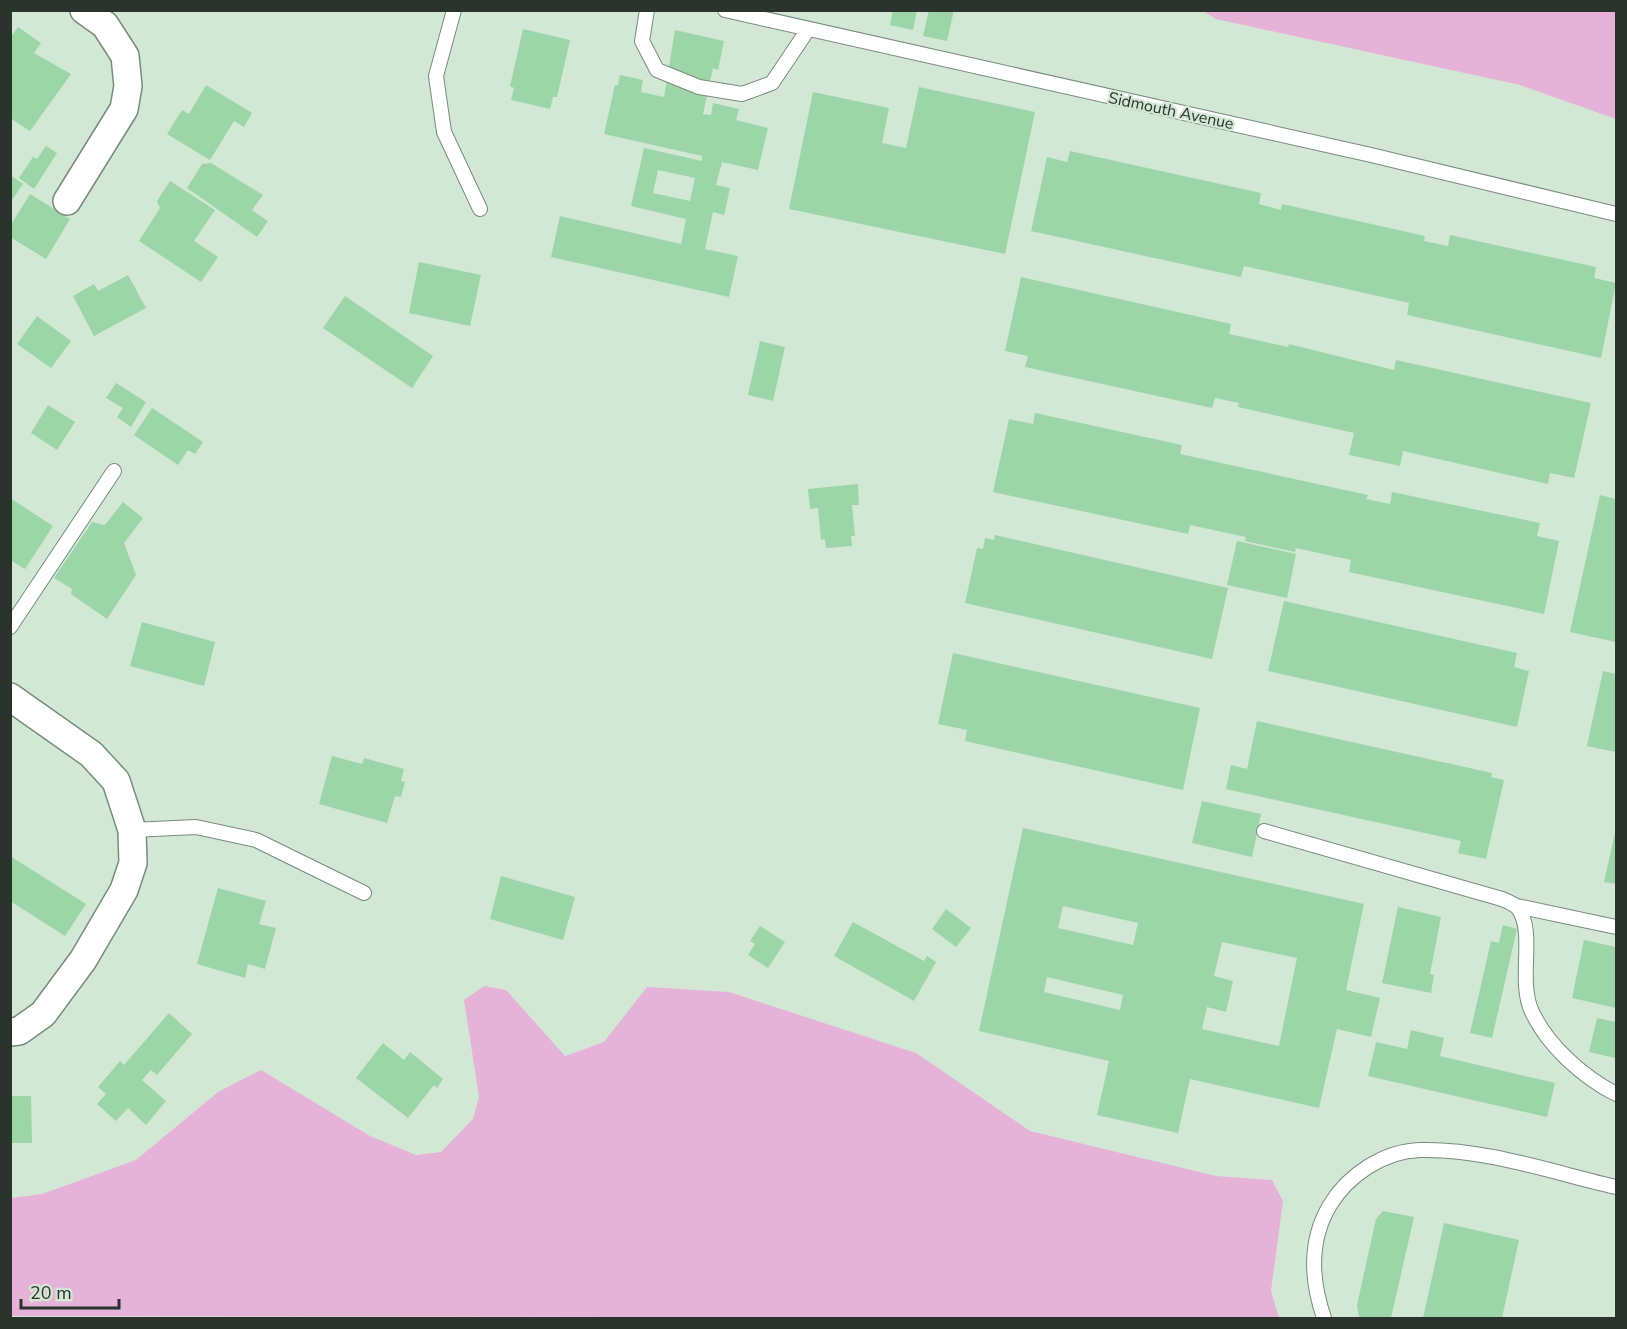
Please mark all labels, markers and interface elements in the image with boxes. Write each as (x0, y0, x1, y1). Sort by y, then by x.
street label: Sidmouth Avenue (1106, 87, 1236, 135)
scale bar (21, 1272, 118, 1310)
text: 20 m (30, 1281, 72, 1305)

